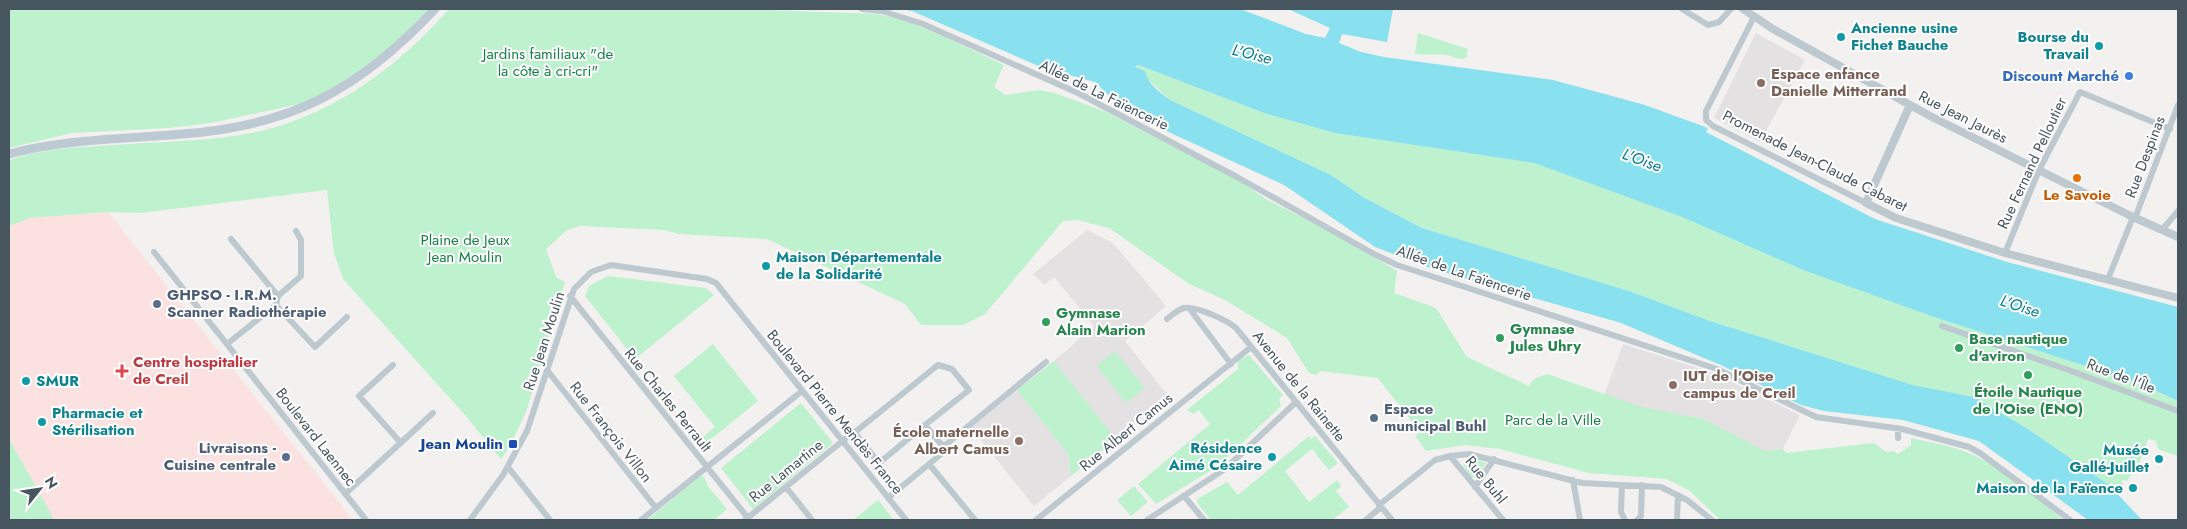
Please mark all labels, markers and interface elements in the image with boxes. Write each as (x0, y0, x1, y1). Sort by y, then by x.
place label: Ancienne usine Fichet Bauche (1850, 17, 1958, 56)
place label: Bourse du Travail (2018, 26, 2089, 65)
marker: Ancienne usine Fichet Bauche (1835, 31, 1847, 43)
water label: L'Oise (1230, 38, 1274, 70)
marker: Bourse du Travail (2093, 40, 2105, 52)
park label: Jardins familiaux "de la côte à cri-cri" (481, 43, 613, 82)
street label: Allée de La Faïencerie (1036, 54, 1173, 136)
place label: Espace enfance Danielle Mitterrand (1771, 63, 1907, 102)
place label: Discount Marché (2002, 65, 2119, 87)
marker: Discount Marché (2123, 70, 2135, 82)
marker: Espace enfance Danielle Mitterrand (1755, 77, 1767, 89)
street label: Rue Jean Jaurès (1915, 85, 2011, 149)
street label: Rue Fernand Pelloutier (1992, 93, 2073, 233)
street label: Promenade Jean-Claude Cabaret (1719, 105, 1912, 218)
street label: Rue Despinas (2119, 113, 2171, 201)
water label: L'Oise (1619, 142, 1665, 178)
marker: Le Savoie (2071, 172, 2083, 184)
place label: Le Savoie (2043, 184, 2111, 206)
park label: Plaine de Jeux Jean Moulin (420, 229, 510, 268)
street label: Allée de La Faïencerie (1394, 240, 1535, 307)
place label: Maison Départementale de la Solidarité (776, 246, 942, 285)
marker: Maison Départementale de la Solidarité (760, 260, 772, 272)
place label: GHPSO - I.R.M. Scanner Radiothérapie (167, 284, 327, 323)
street label: Rue Jean Moulin (518, 289, 570, 393)
water label: L'Oise (1997, 289, 2043, 323)
marker: GHPSO - I.R.M. Scanner Radiothérapie (151, 298, 163, 310)
place label: Gymnase Alain Marion (1055, 302, 1146, 341)
marker: Gymnase Alain Marion (1040, 316, 1052, 328)
place label: Gymnase Jules Uhry (1507, 318, 1581, 357)
street label: Boulevard Pierre Mendès France (761, 325, 909, 499)
street label: Avenue de la Rainette (1247, 326, 1351, 446)
place label: Base nautique d'aviron (1969, 328, 2068, 367)
marker: Gymnase Jules Uhry (1494, 332, 1506, 344)
marker: Base nautique d'aviron (1953, 342, 1965, 354)
street label: Rue Charles Perrault (619, 343, 717, 457)
place label: Centre hospitalier de Creil (133, 351, 259, 390)
street label: Rue de l'Île (2084, 353, 2159, 399)
marker: Centre hospitalier de Creil (115, 364, 129, 378)
place label: IUT de l'Oise campus de Creil (1683, 365, 1796, 404)
marker: Étoile Nautique de l'Oise (ENO) (2022, 369, 2034, 381)
place label: SMUR (36, 370, 79, 392)
marker: SMUR (20, 375, 32, 387)
street label: Rue François Villon (565, 377, 657, 487)
marker: IUT de l'Oise campus de Creil (1667, 379, 1679, 391)
place label: Étoile Nautique de l'Oise (ENO) (1973, 381, 2083, 420)
street label: Boulevard Laennec (270, 383, 362, 491)
street label: Rue Albert Camus (1075, 387, 1177, 477)
place label: Espace municipal Buhl (1384, 398, 1486, 437)
place label: Pharmacie et Stérilisation (52, 402, 143, 441)
park label: Parc de la Ville (1505, 409, 1601, 431)
marker: Espace municipal Buhl (1368, 412, 1380, 424)
marker: Pharmacie et Stérilisation (36, 416, 48, 428)
place label: École maternelle Albert Camus (893, 421, 1009, 460)
place label: Jean Moulin (418, 433, 503, 455)
street label: Rue Lamartine (744, 434, 828, 508)
marker: École maternelle Albert Camus (1013, 435, 1025, 447)
place label: Livraisons - Cuisine centrale (164, 437, 277, 476)
place label: Résidence Aimé Césaire (1168, 437, 1262, 476)
marker: Jean Moulin (507, 438, 519, 450)
place label: Musée Gallé-Juillet (2069, 439, 2149, 478)
marker: Livraisons - Cuisine centrale (280, 451, 292, 463)
marker: Résidence Aimé Césaire (1266, 451, 1278, 463)
street label: Rue Buhl (1460, 451, 1512, 509)
marker: Musée Gallé-Juillet (2153, 453, 2165, 465)
north arrow (15, 464, 65, 514)
text: N (40, 473, 63, 492)
place label: Maison de la Faïence (1976, 477, 2123, 499)
marker: Maison de la Faïence (2127, 482, 2139, 494)

